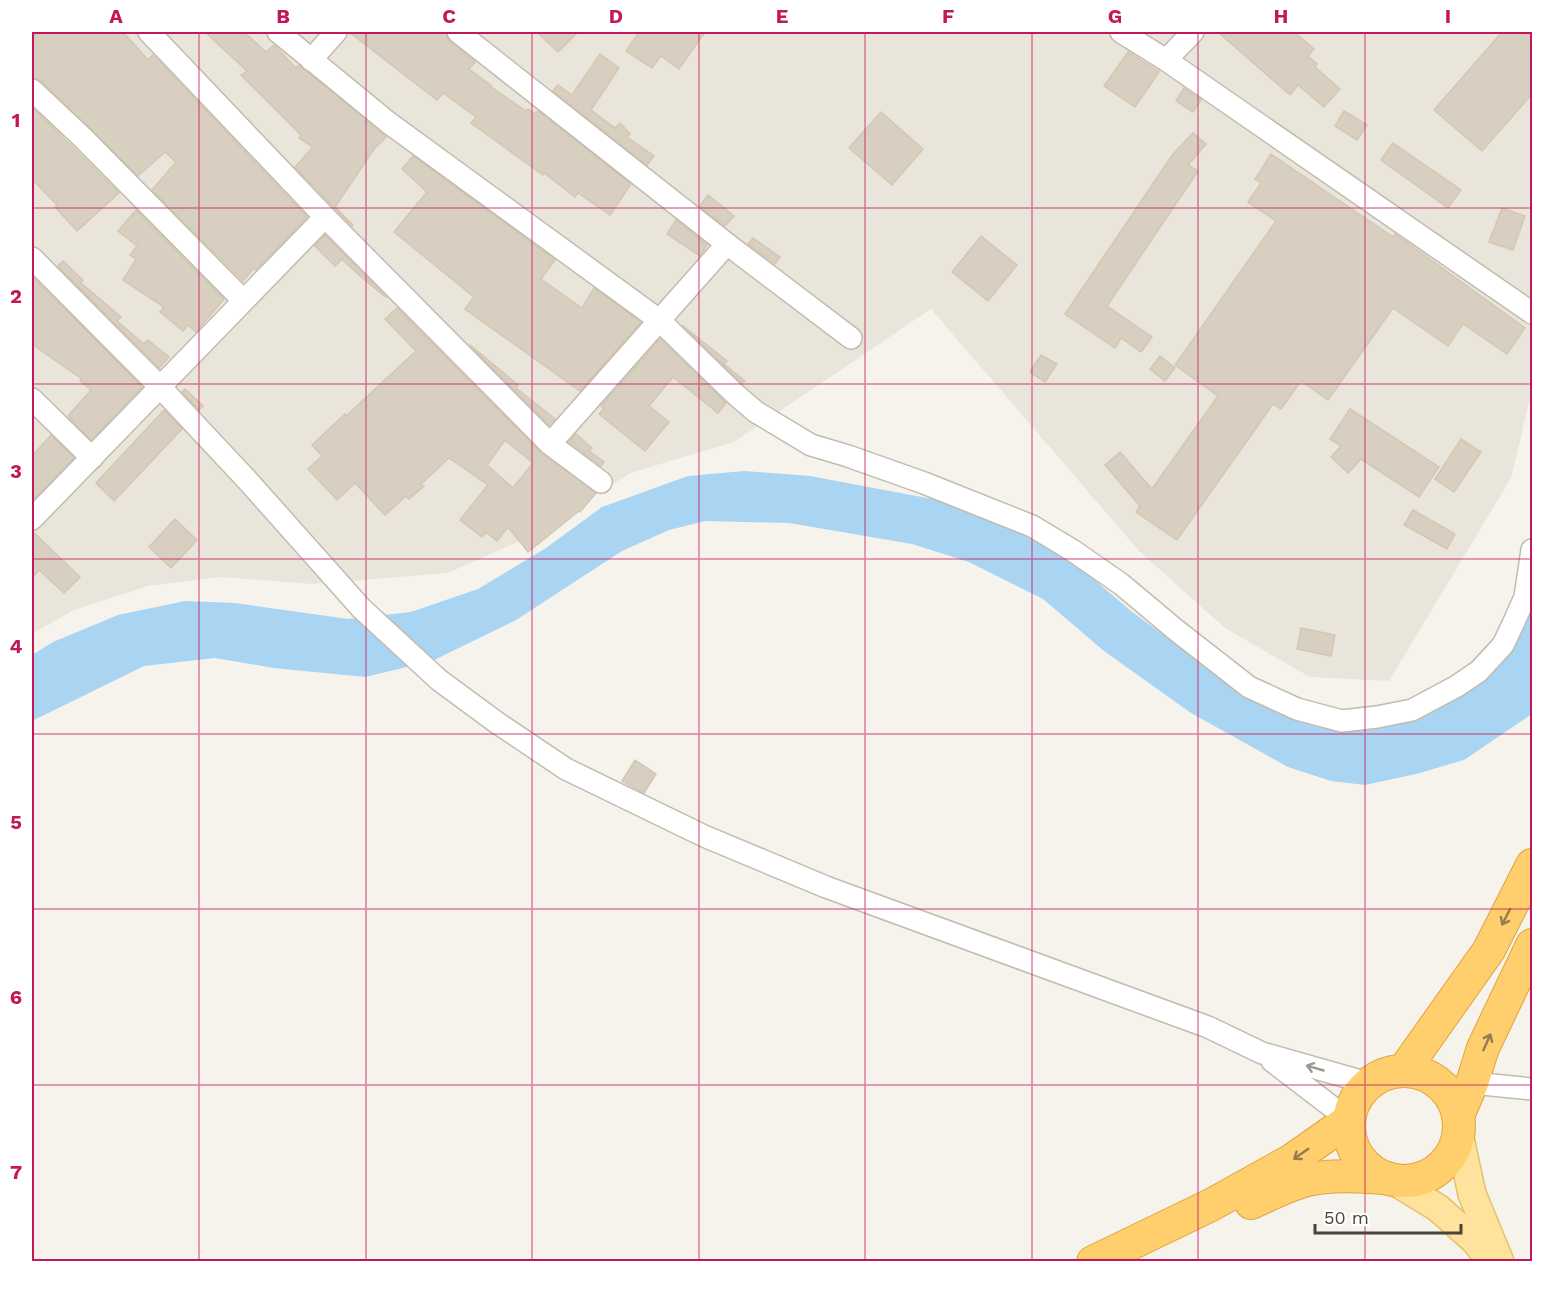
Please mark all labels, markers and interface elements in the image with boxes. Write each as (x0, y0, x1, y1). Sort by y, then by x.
text: A (109, 4, 123, 28)
text: B (276, 4, 290, 28)
text: C (442, 4, 456, 28)
text: D (609, 4, 623, 28)
text: E (776, 4, 788, 28)
text: F (942, 4, 954, 28)
text: G (1108, 4, 1122, 28)
text: H (1274, 4, 1288, 28)
text: I (1445, 4, 1451, 28)
text: 1 (12, 108, 20, 132)
text: 2 (10, 284, 22, 308)
text: 3 (10, 459, 22, 483)
text: 4 (10, 634, 23, 658)
text: 5 (10, 810, 22, 834)
one-way arrow (1500, 908, 1512, 925)
text: 6 (10, 985, 22, 1009)
one-way arrow (1481, 1033, 1493, 1051)
one-way arrow (1306, 1062, 1325, 1073)
one-way arrow (1293, 1148, 1309, 1160)
text: 7 (10, 1160, 22, 1184)
scale bar (1315, 1197, 1460, 1235)
text: 50 m (1324, 1207, 1369, 1228)

